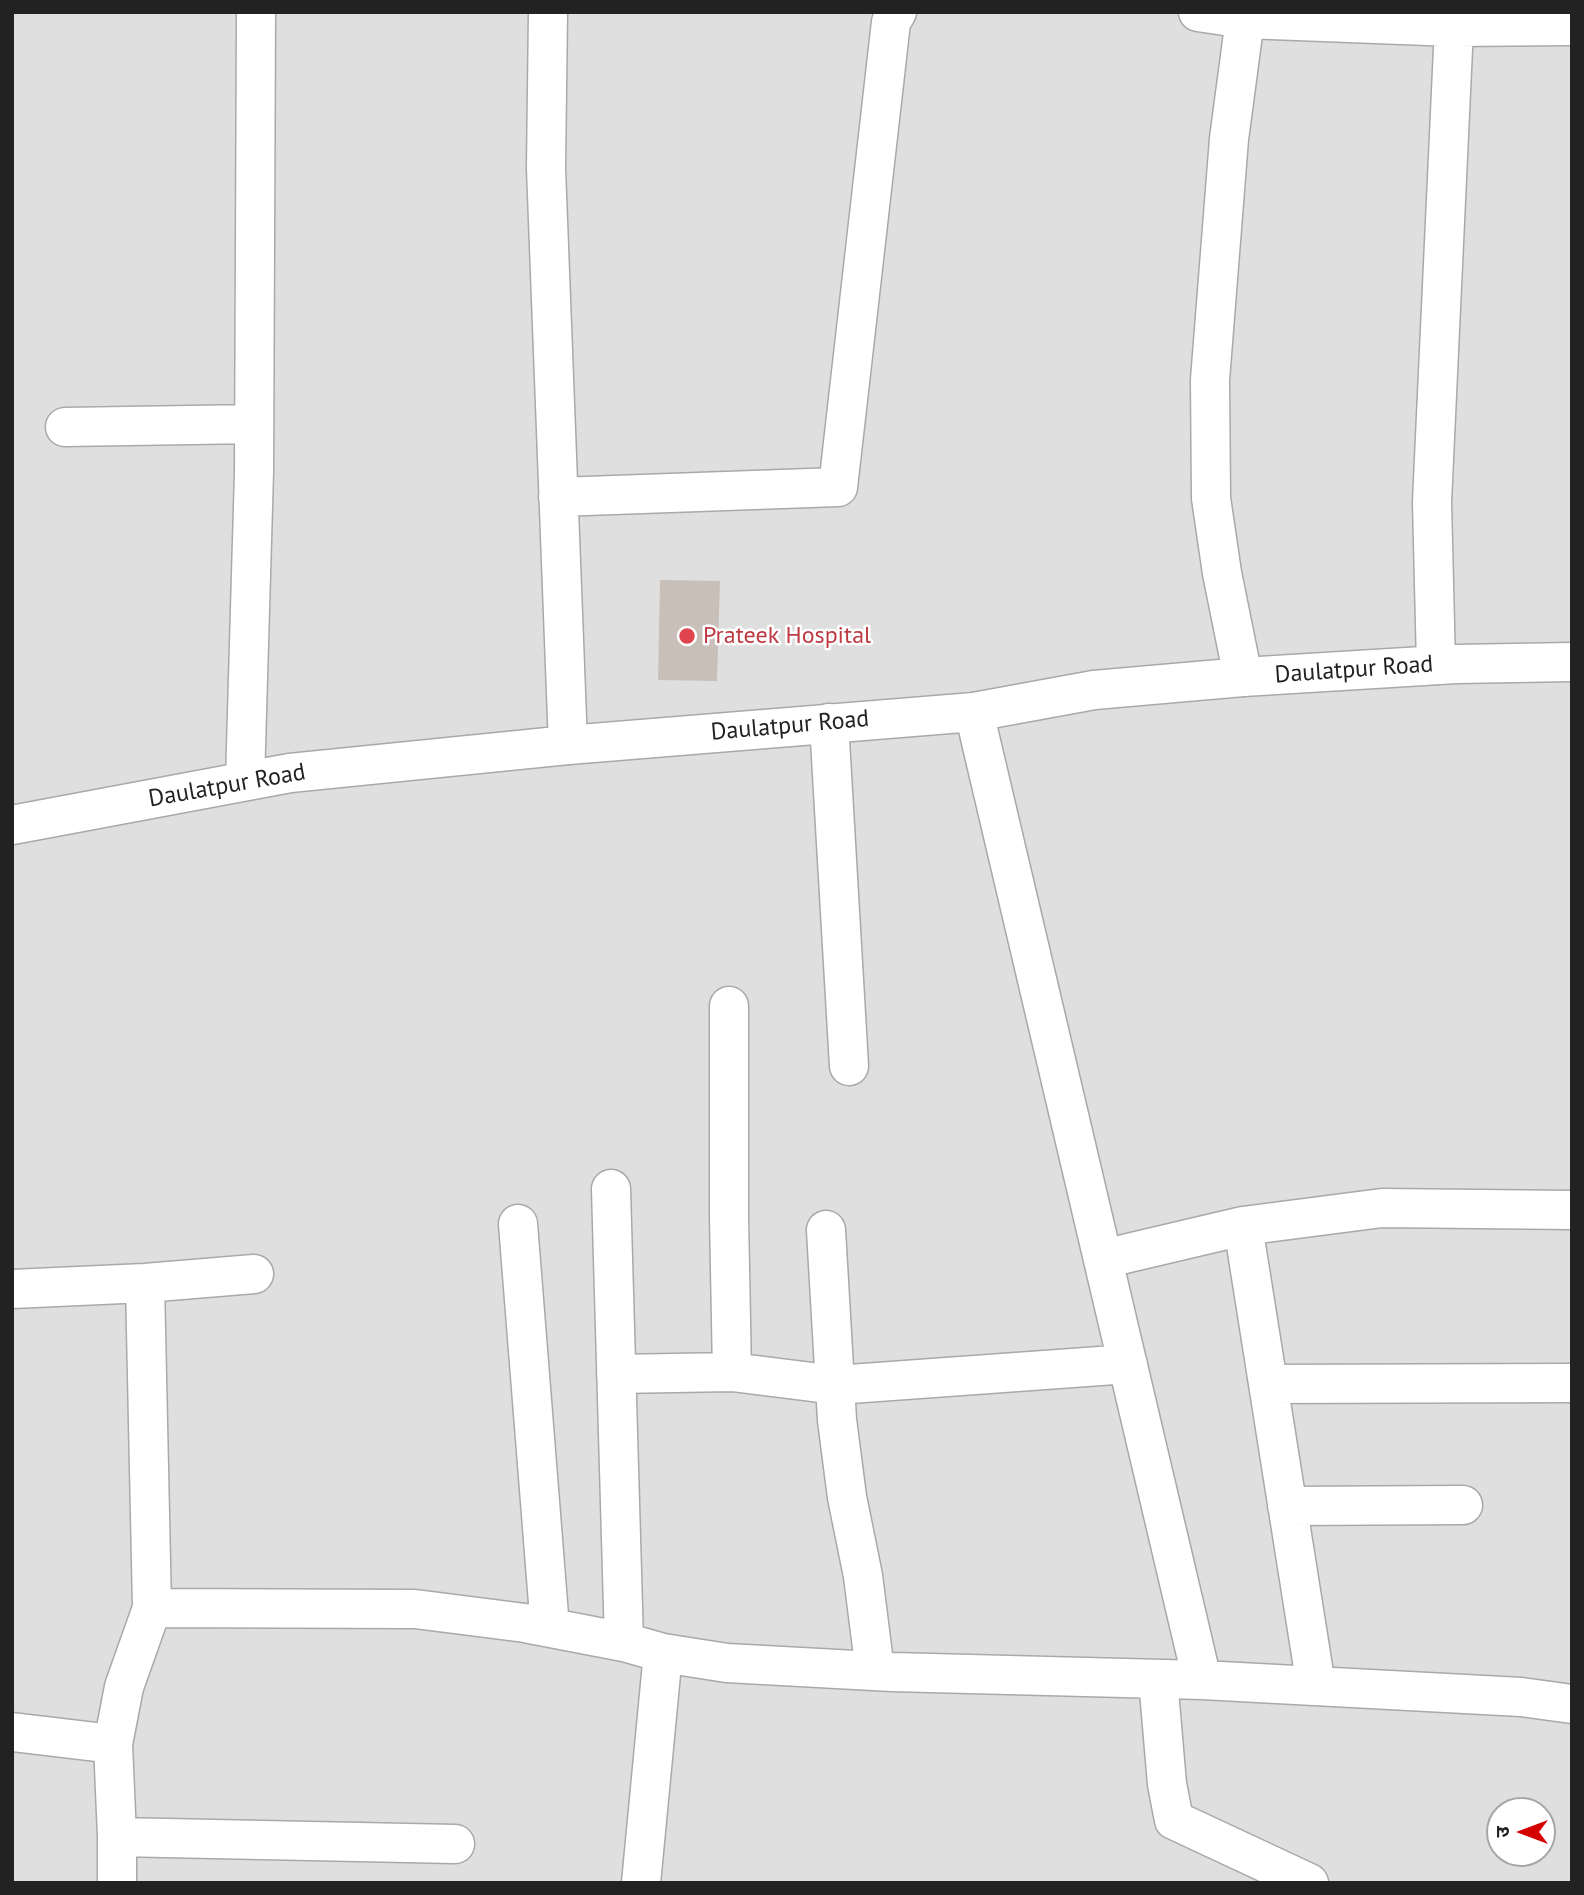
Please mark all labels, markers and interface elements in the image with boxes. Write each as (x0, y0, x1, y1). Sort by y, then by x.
place label: Prateek Hospital (703, 622, 871, 650)
marker: Prateek Hospital (677, 626, 697, 646)
street label: Daulatpur Road (1274, 650, 1434, 690)
street label: Daulatpur Road (710, 705, 870, 747)
street label: Daulatpur Road (146, 758, 308, 814)
north arrow (1486, 1797, 1556, 1867)
text: उ (1490, 1826, 1514, 1838)

